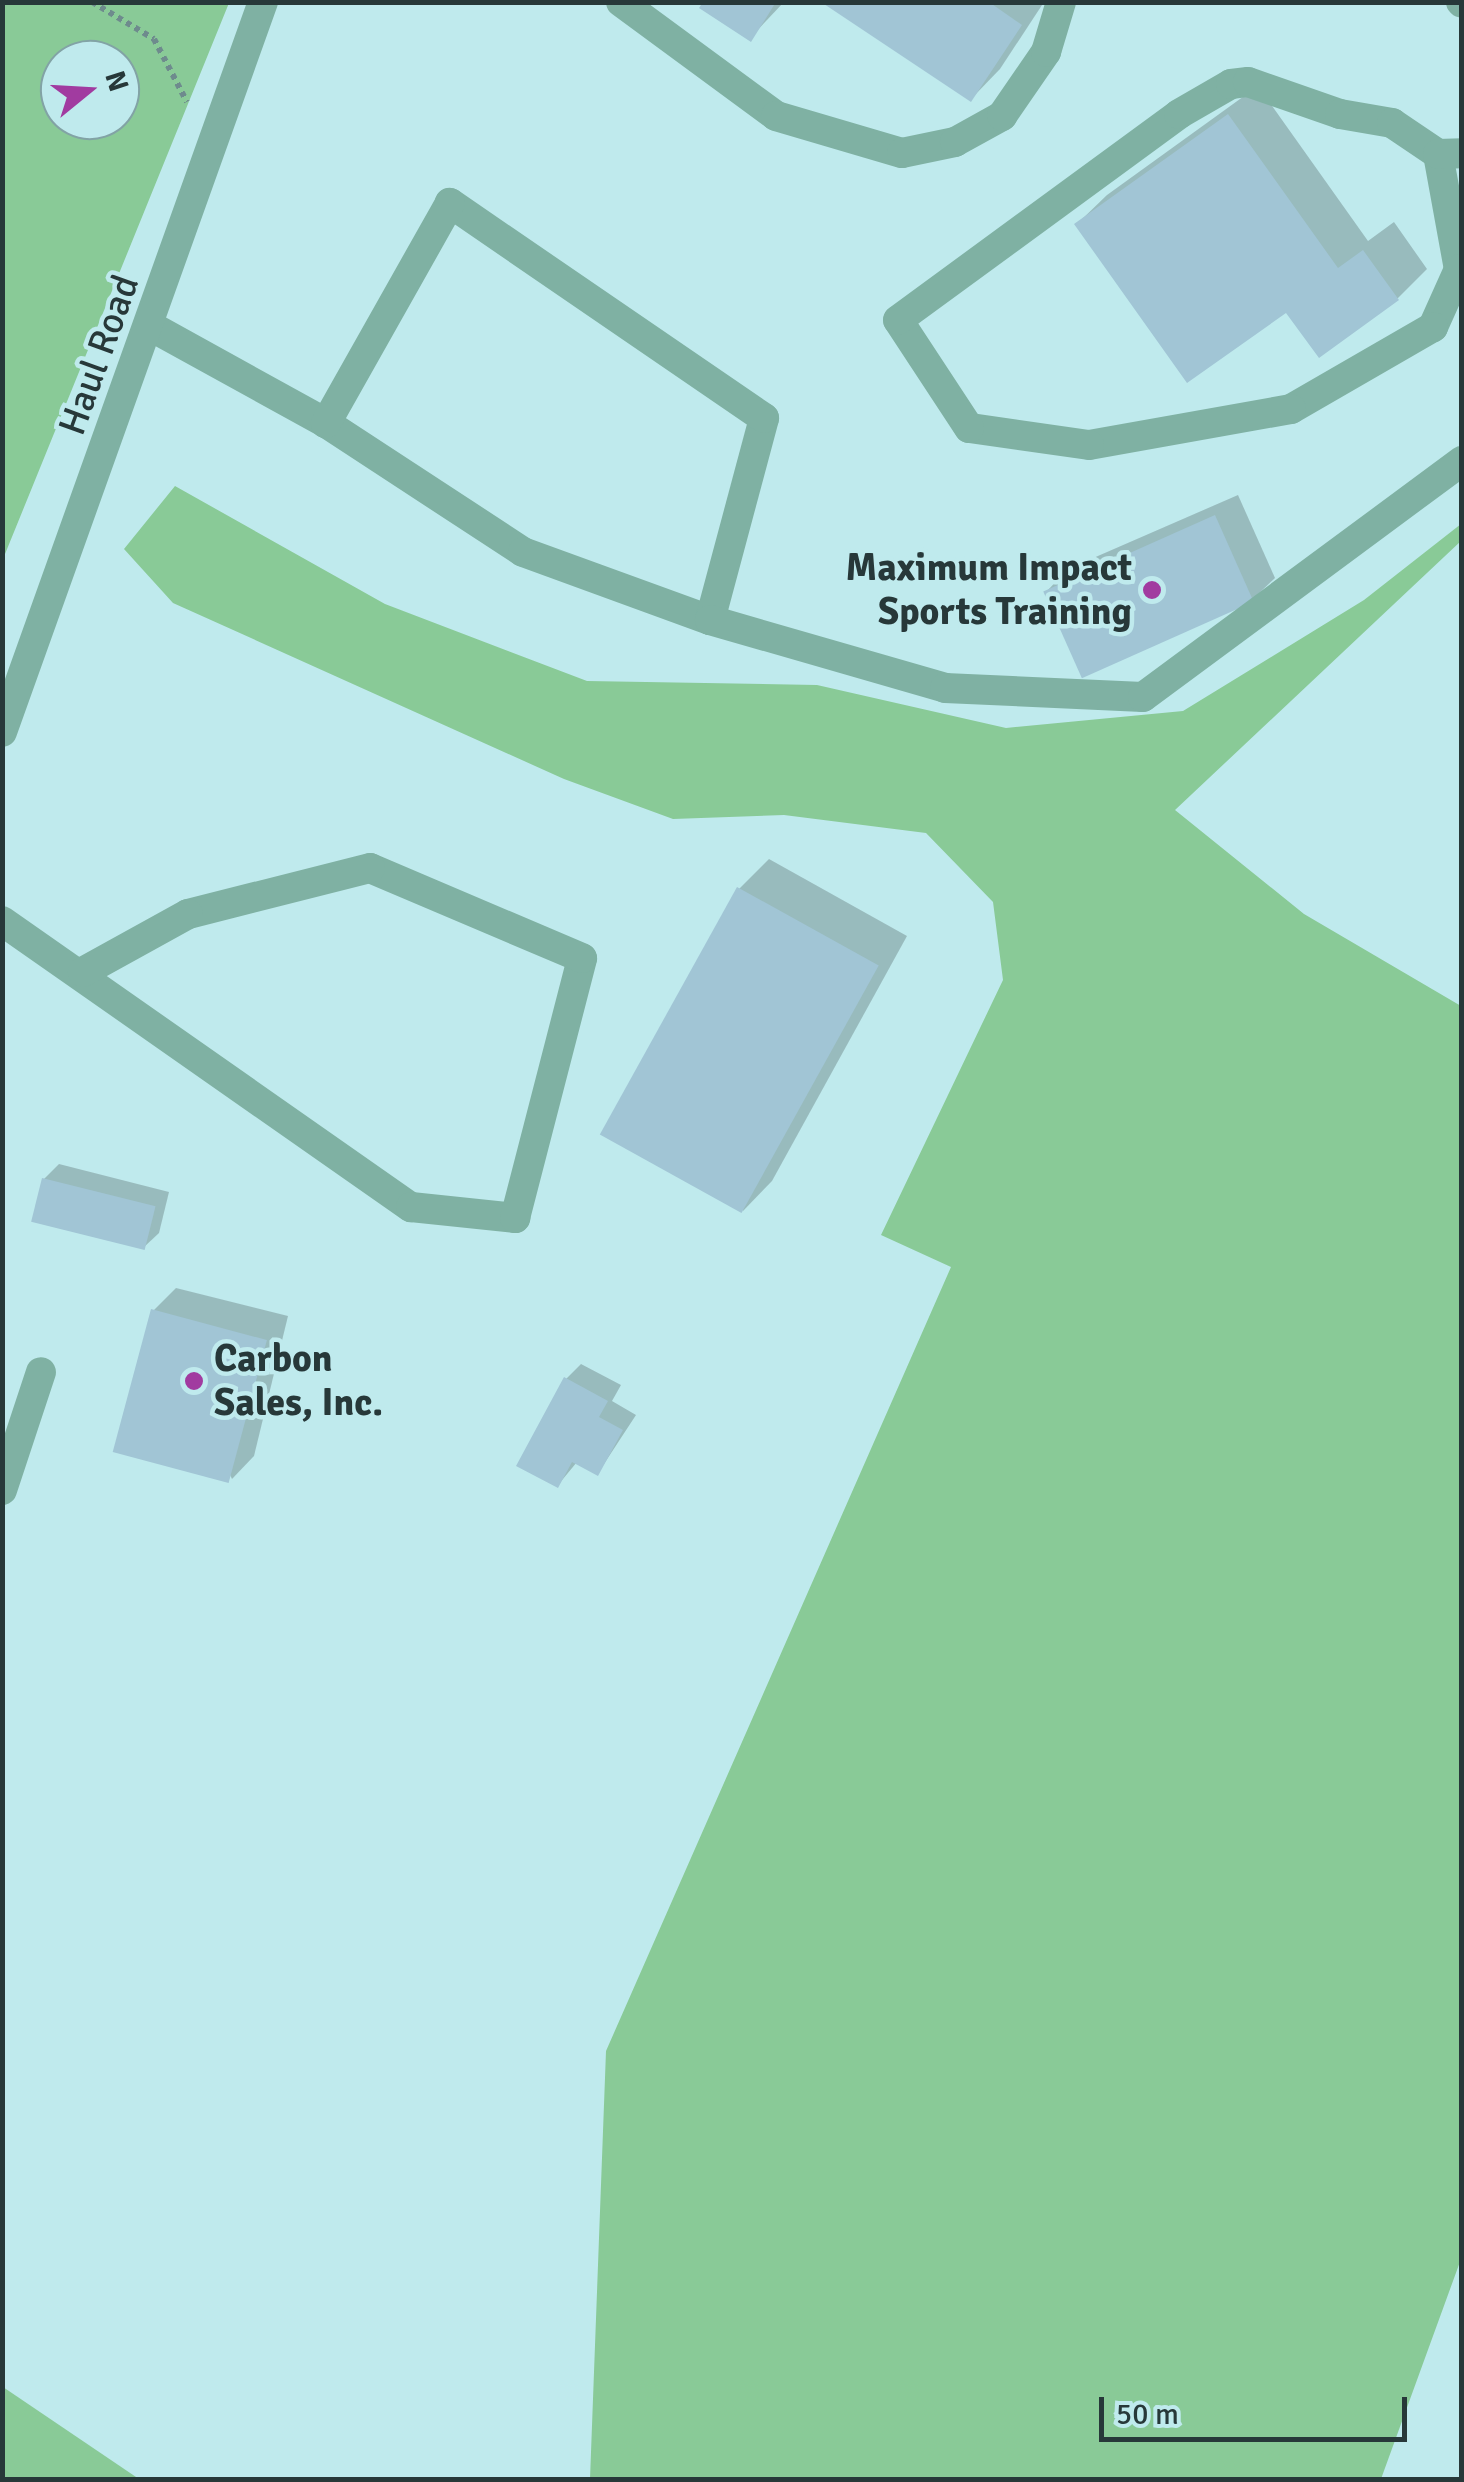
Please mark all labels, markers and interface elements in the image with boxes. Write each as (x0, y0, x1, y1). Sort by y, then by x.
north arrow (40, 40, 140, 140)
text: N (97, 67, 136, 96)
street label: Haul Road (49, 269, 149, 441)
place label: Maximum Impact Sports Training (846, 545, 1132, 634)
marker: Maximum Impact Sports Training (1141, 579, 1163, 601)
place label: Carbon Sales, Inc. (214, 1336, 383, 1426)
marker: Carbon Sales, Inc. (183, 1370, 205, 1392)
scale bar (1104, 2377, 1412, 2439)
text: 50 m (1116, 2396, 1179, 2433)

